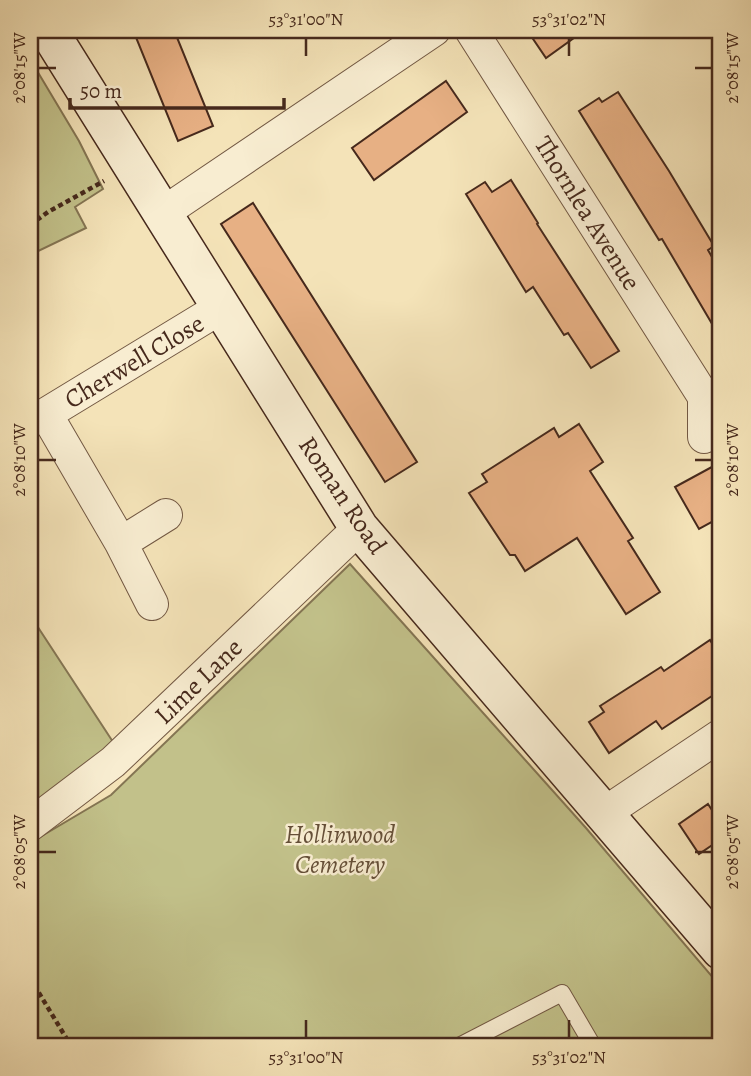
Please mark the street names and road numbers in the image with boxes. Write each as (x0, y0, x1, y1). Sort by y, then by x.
street label: Thornlea Avenue (526, 130, 649, 297)
street label: Cherwell Close (58, 306, 211, 417)
street label: Roman Road (290, 429, 395, 561)
street label: Lime Lane (147, 631, 250, 732)

